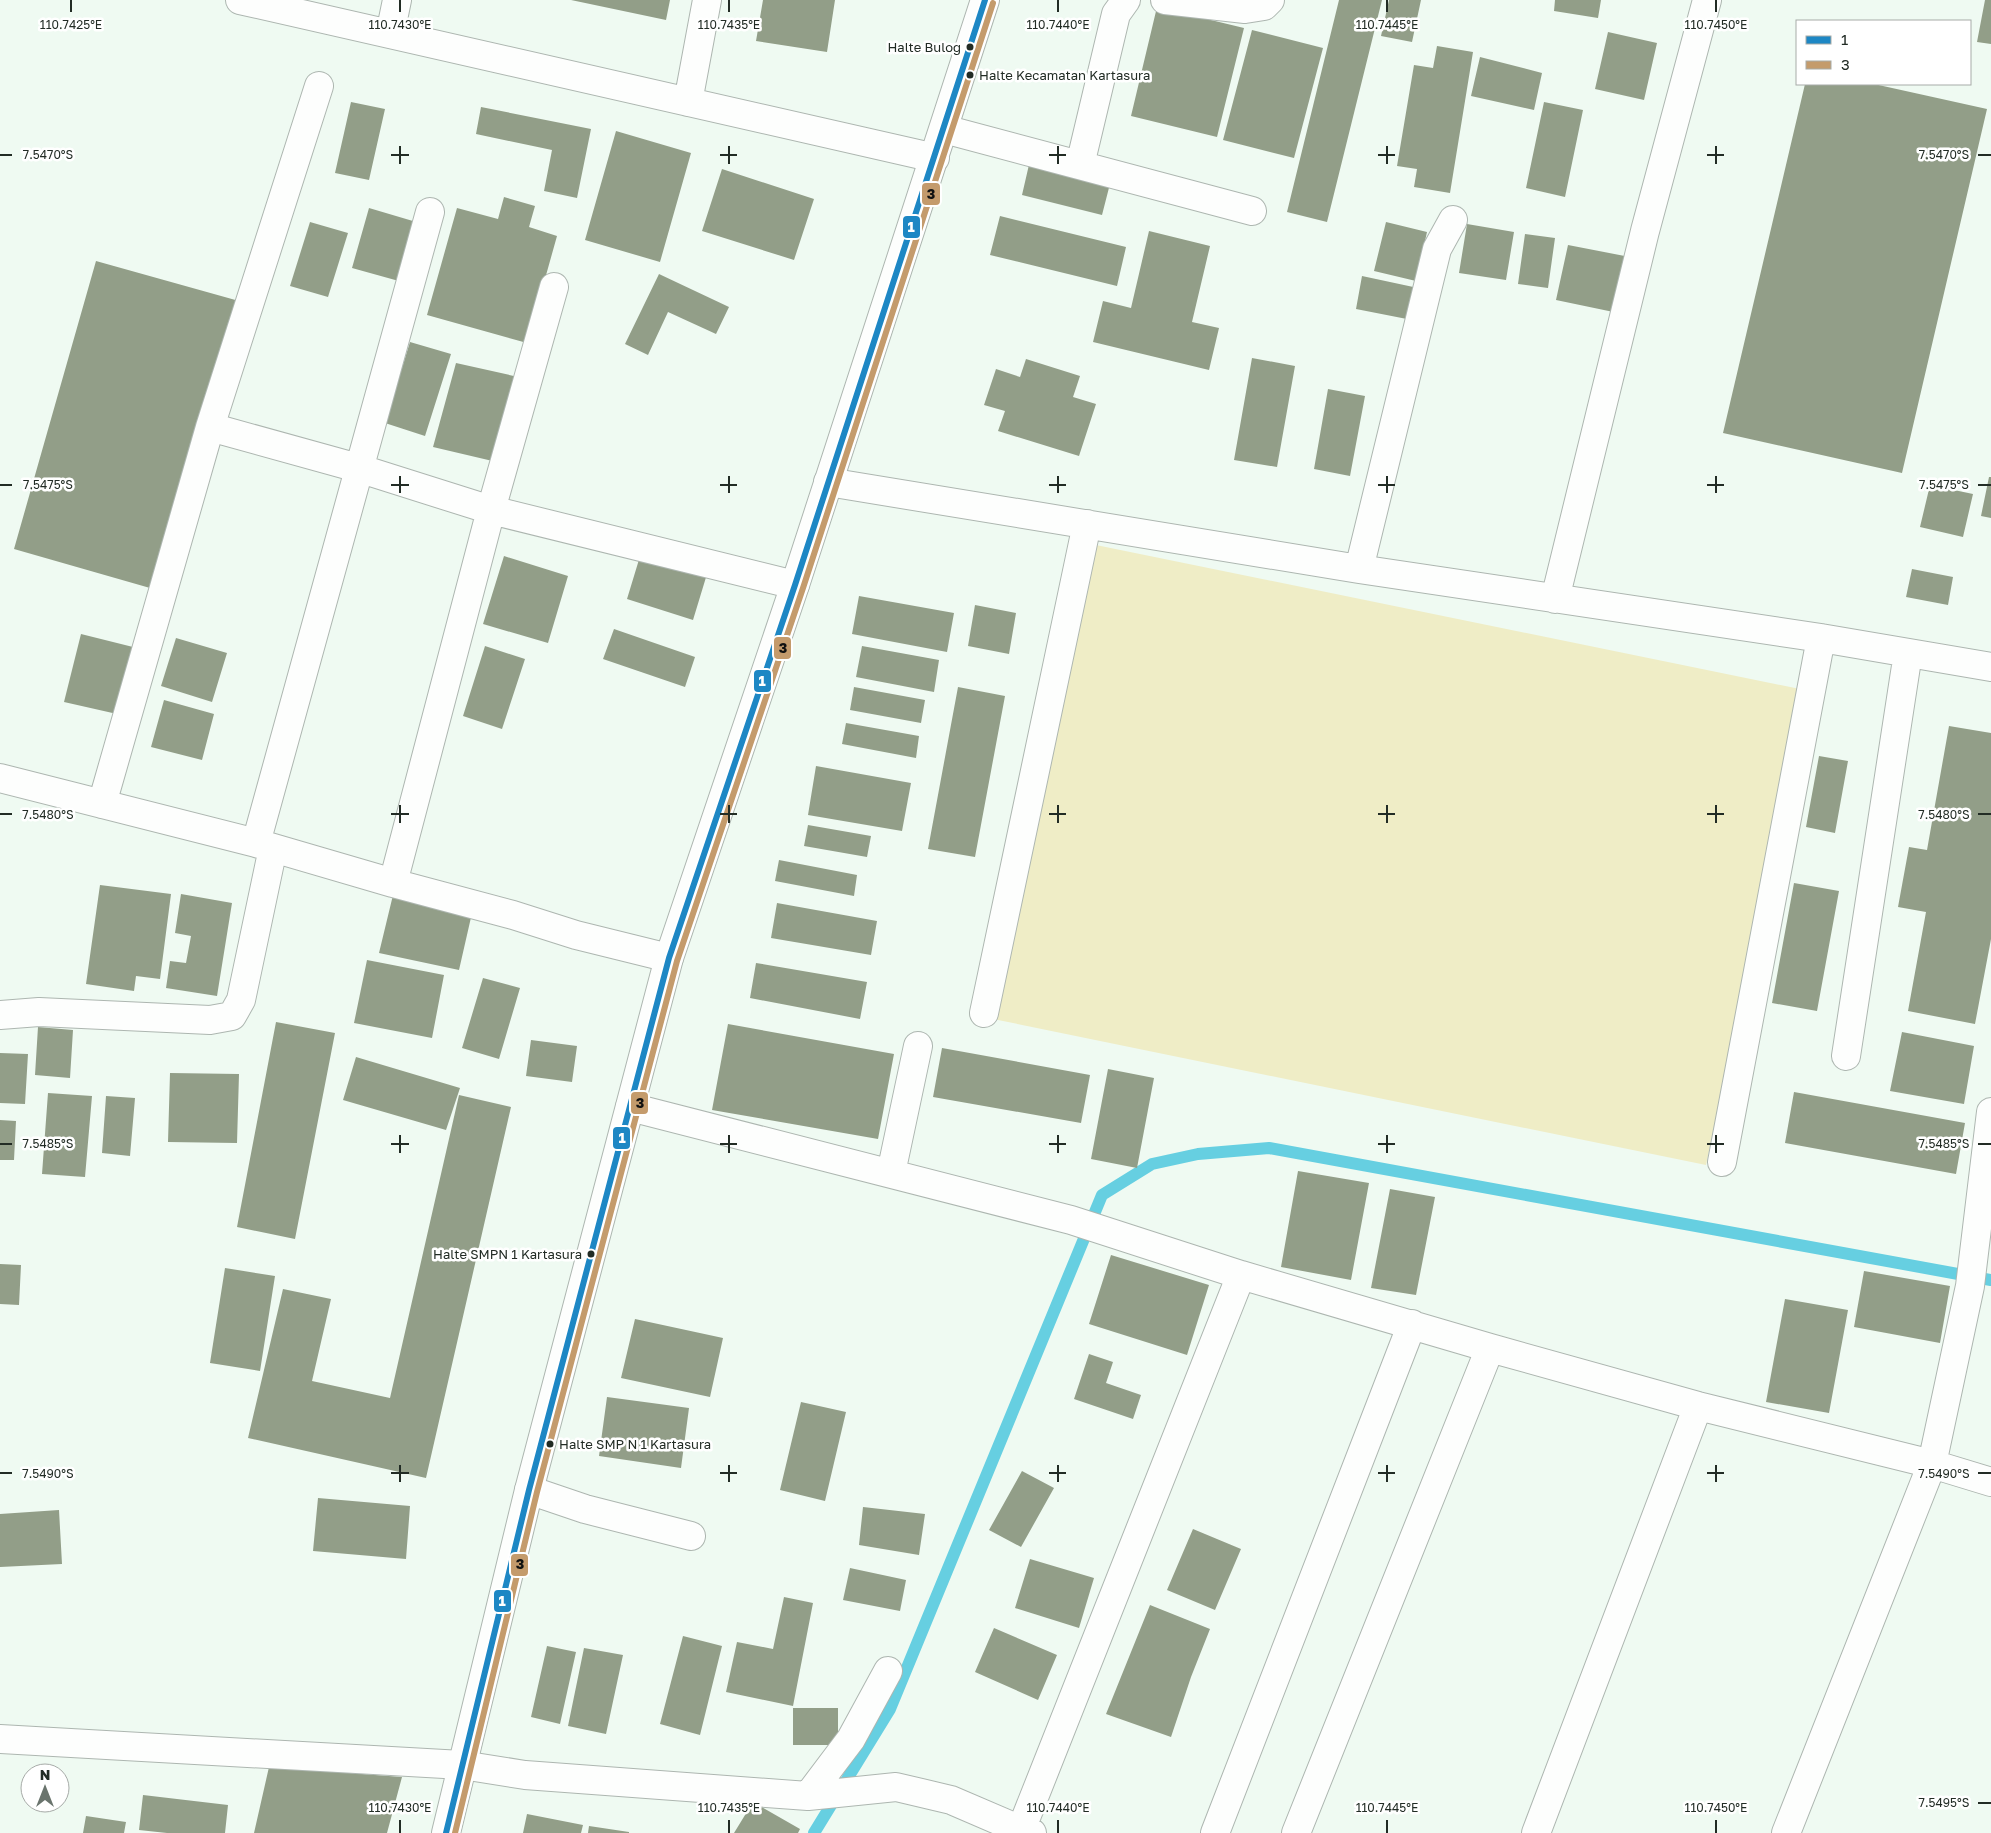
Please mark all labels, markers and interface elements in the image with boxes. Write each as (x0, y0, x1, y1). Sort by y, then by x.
text: 110.7425°E (40, 17, 102, 32)
text: 110.7430°E (369, 17, 431, 32)
text: 110.7435°E (698, 17, 760, 32)
text: 110.7440°E (1026, 17, 1090, 32)
text: 110.7445°E (1356, 17, 1418, 32)
text: 110.7450°E (1685, 17, 1747, 32)
legend (1796, 20, 1971, 85)
text: 1 (1841, 30, 1848, 48)
place label: Halte Bulog (887, 39, 961, 55)
marker: Halte Bulog (965, 42, 975, 52)
text: 3 (1841, 55, 1850, 73)
place label: Halte Kecamatan Kartasura (979, 67, 1150, 83)
marker: Halte Kecamatan Kartasura (965, 70, 975, 80)
text: 7.5470°S (23, 147, 74, 162)
text: 7.5470°S (1919, 147, 1970, 162)
line badge: 3 (921, 182, 941, 206)
text: 3 (927, 185, 935, 202)
line badge: 1 (902, 215, 921, 239)
text: 1 (907, 218, 915, 235)
text: 7.5475°S (23, 477, 73, 492)
text: 7.5475°S (1919, 477, 1969, 492)
line badge: 3 (773, 636, 792, 660)
text: 3 (779, 639, 787, 656)
line badge: 1 (753, 669, 772, 693)
text: 1 (758, 672, 766, 689)
text: 7.5480°S (22, 807, 74, 822)
text: 7.5480°S (1918, 807, 1970, 822)
line badge: 3 (630, 1091, 649, 1115)
text: 3 (636, 1094, 644, 1111)
line badge: 1 (612, 1126, 631, 1150)
text: 1 (618, 1129, 626, 1146)
text: 7.5485°S (23, 1136, 74, 1151)
text: 7.5485°S (1919, 1136, 1970, 1151)
place label: Halte SMPN 1 Kartasura (433, 1246, 582, 1262)
marker: Halte SMPN 1 Kartasura (586, 1249, 596, 1259)
place label: Halte SMP N 1 Kartasura (559, 1436, 711, 1452)
marker: Halte SMP N 1 Kartasura (545, 1439, 555, 1449)
text: 7.5490°S (22, 1466, 74, 1481)
text: 7.5490°S (1918, 1466, 1970, 1481)
line badge: 3 (510, 1553, 529, 1577)
text: 3 (516, 1555, 524, 1572)
line badge: 1 (493, 1589, 512, 1613)
text: 1 (498, 1592, 506, 1609)
north arrow (20, 1763, 70, 1813)
text: N (40, 1766, 50, 1783)
text: 7.5495°S (1919, 1795, 1970, 1810)
text: 110.7430°E (369, 1800, 431, 1815)
text: 110.7435°E (698, 1800, 760, 1815)
text: 110.7440°E (1026, 1800, 1090, 1815)
text: 110.7445°E (1356, 1800, 1418, 1815)
text: 110.7450°E (1685, 1800, 1747, 1815)

